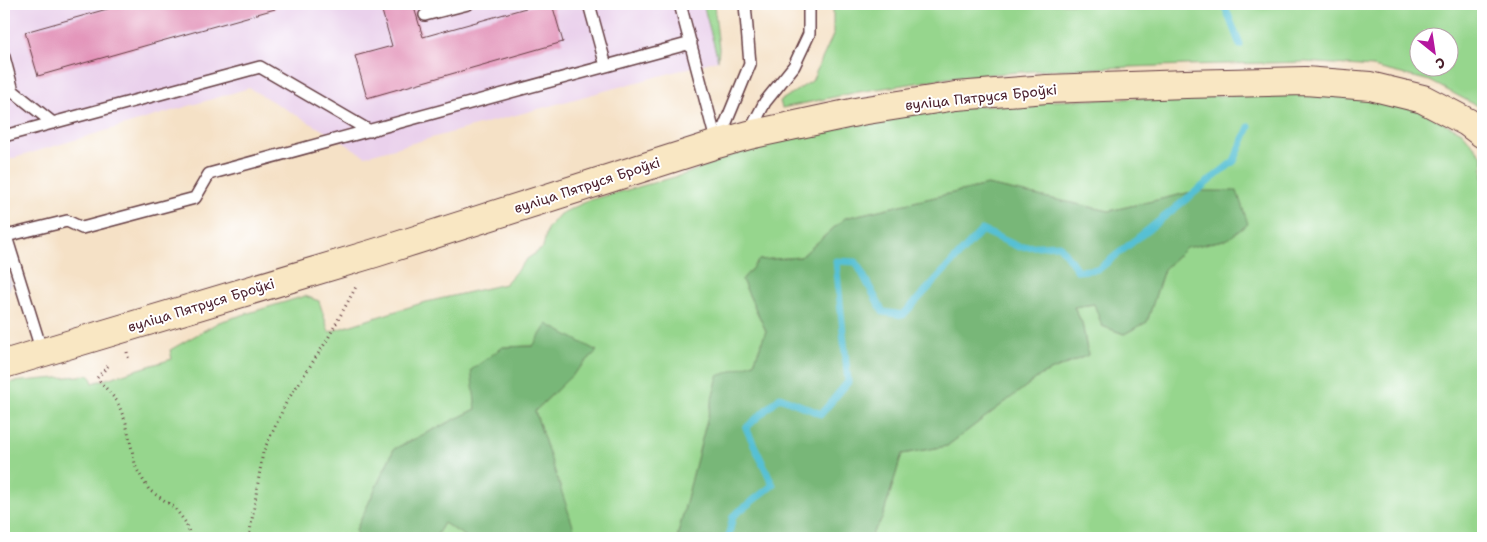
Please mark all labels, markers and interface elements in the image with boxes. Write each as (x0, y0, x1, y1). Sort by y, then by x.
north arrow (1410, 28, 1460, 78)
text: С (1432, 53, 1449, 73)
street label: вуліца Пятруся Броўкі (904, 80, 1058, 114)
street label: вуліца Пятруся Броўкі (512, 153, 662, 217)
street label: вуліца Пятруся Броўкі (125, 274, 277, 336)

